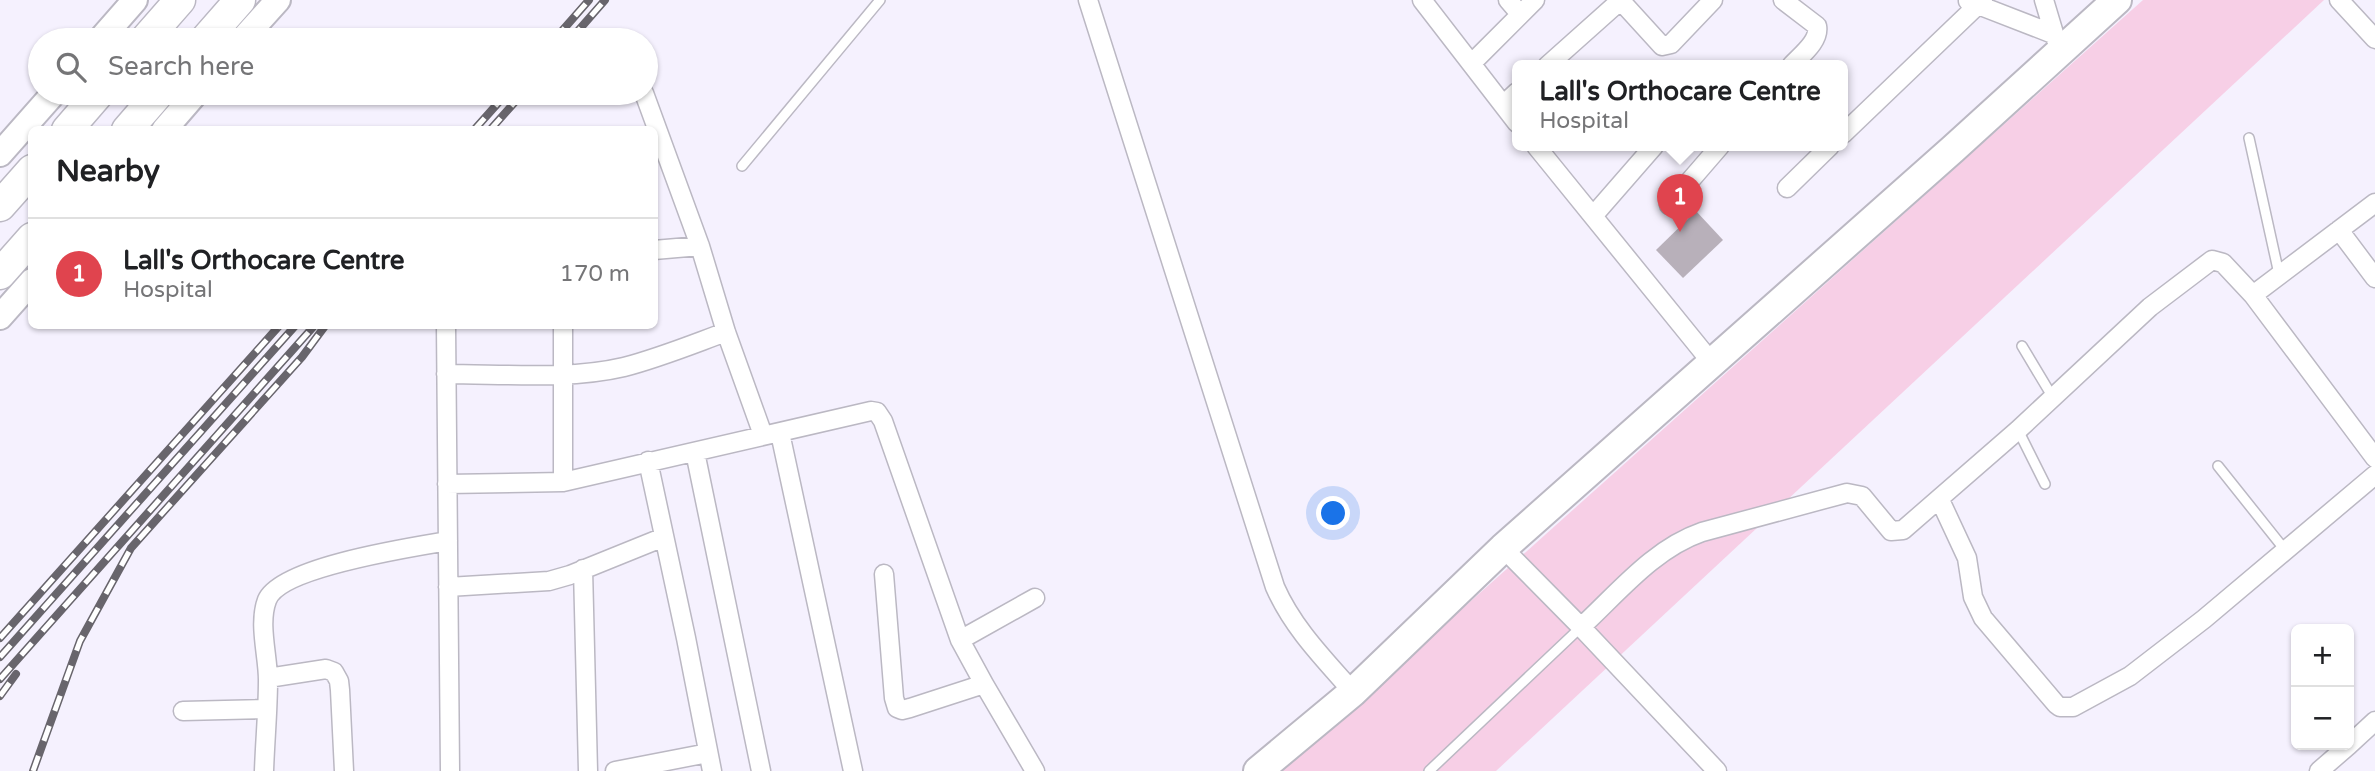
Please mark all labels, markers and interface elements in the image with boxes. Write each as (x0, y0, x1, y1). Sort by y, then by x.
search box (28, 28, 658, 105)
icon: search (52, 48, 90, 86)
text: Search here (108, 51, 254, 82)
popup (1512, 60, 1848, 151)
text: Lall's Orthocare Centre (1539, 76, 1821, 107)
text: Hospital (1539, 107, 1629, 135)
text: Nearby (56, 153, 160, 190)
pin: 1 (1657, 174, 1703, 232)
text: Lall's Orthocare Centre (123, 245, 405, 276)
text: 1 (72, 260, 86, 288)
text: 170 m (560, 260, 630, 288)
text: Hospital (123, 276, 213, 304)
your location (1316, 496, 1350, 530)
map controls (2291, 624, 2354, 750)
button: + (2291, 624, 2354, 687)
button: − (2291, 687, 2354, 750)

